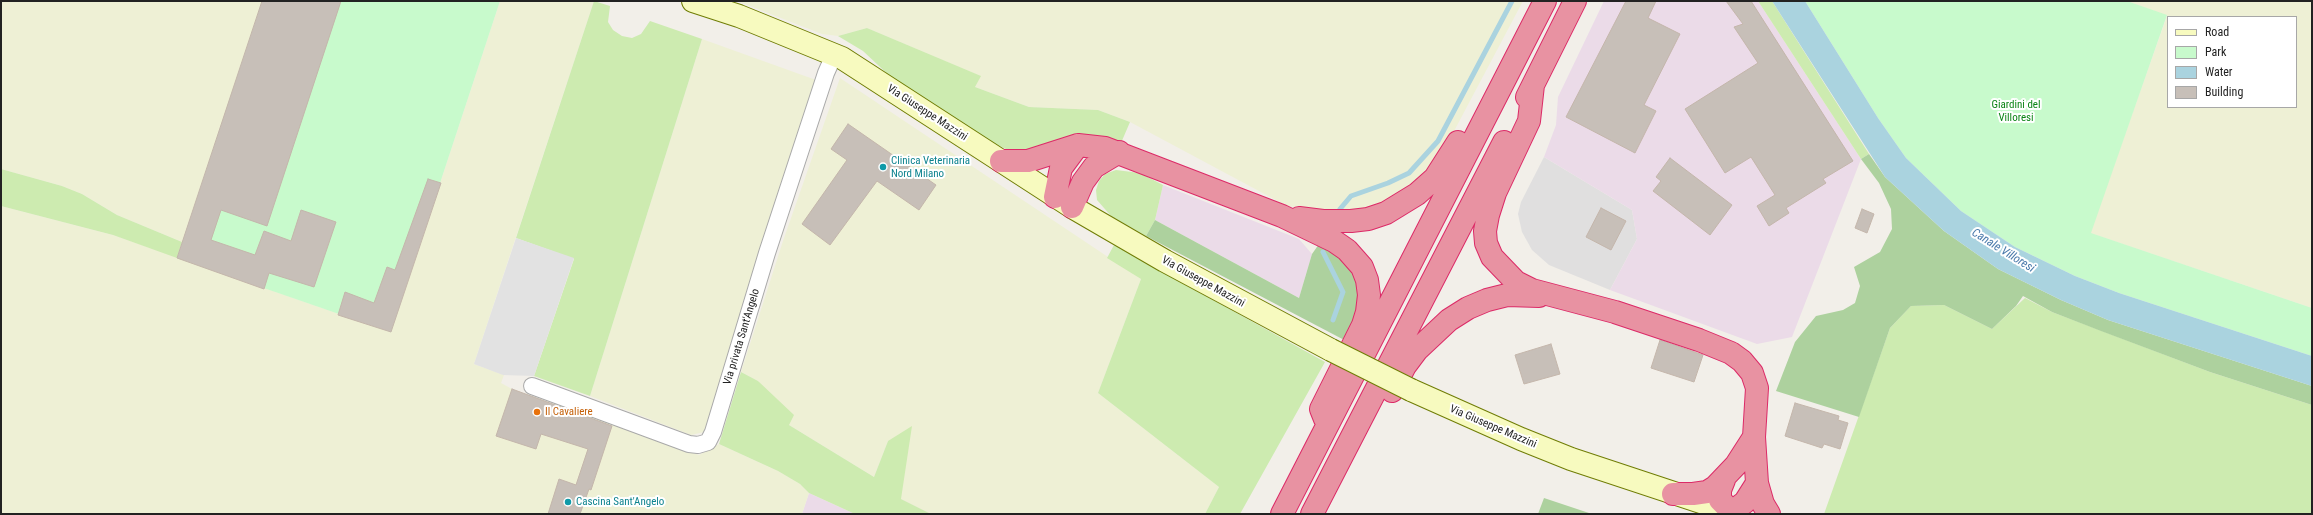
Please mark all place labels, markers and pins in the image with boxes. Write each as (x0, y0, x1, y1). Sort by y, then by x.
place label: Clinica Veterinaria Nord Milano (891, 154, 970, 180)
marker: Clinica Veterinaria Nord Milano (878, 162, 888, 172)
place label: Il Cavaliere (545, 405, 593, 419)
marker: Il Cavaliere (532, 407, 542, 417)
place label: Cascina Sant'Angelo (576, 495, 664, 509)
marker: Cascina Sant'Angelo (563, 497, 573, 507)

